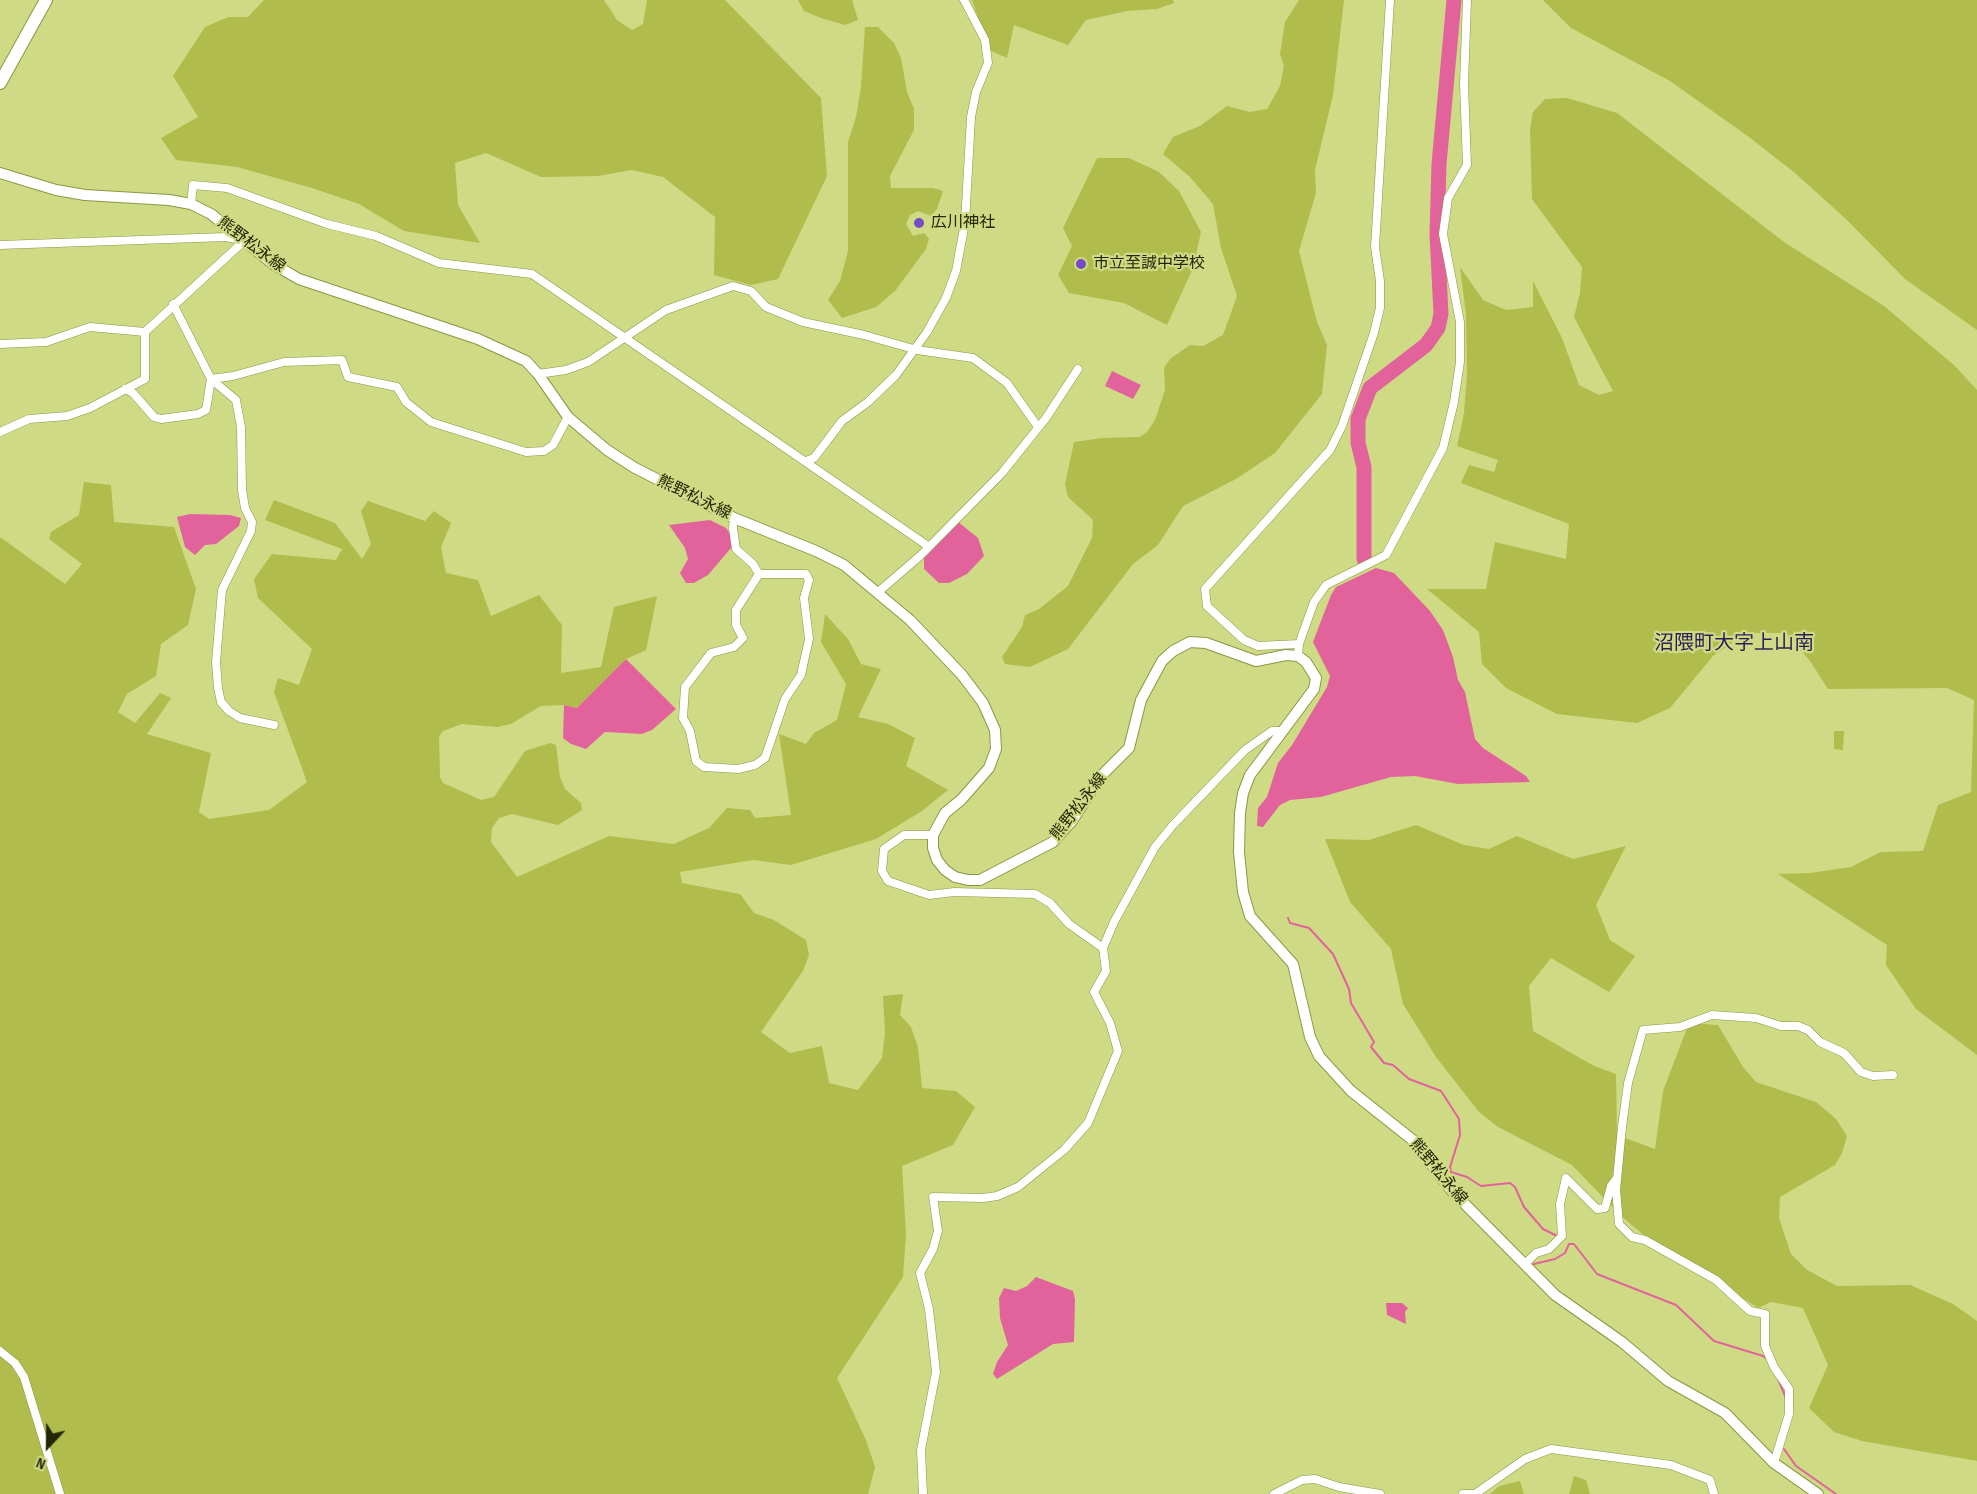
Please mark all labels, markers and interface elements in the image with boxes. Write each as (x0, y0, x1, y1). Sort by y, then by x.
street label: 熊野松永線 (213, 213, 289, 277)
place label: 広川神社 (931, 213, 995, 233)
marker: 広川神社 (912, 216, 926, 230)
place label: 市立至誠中学校 (1093, 254, 1205, 274)
marker: 市立至誠中学校 (1074, 257, 1088, 271)
street label: 熊野松永線 (654, 472, 734, 524)
district label: 沼隈町大字上山南 (1654, 632, 1814, 656)
street label: 熊野松永線 (1047, 770, 1111, 844)
street label: 熊野松永線 (1405, 1135, 1471, 1209)
north arrow (18, 1416, 78, 1476)
text: N (34, 1453, 49, 1474)

